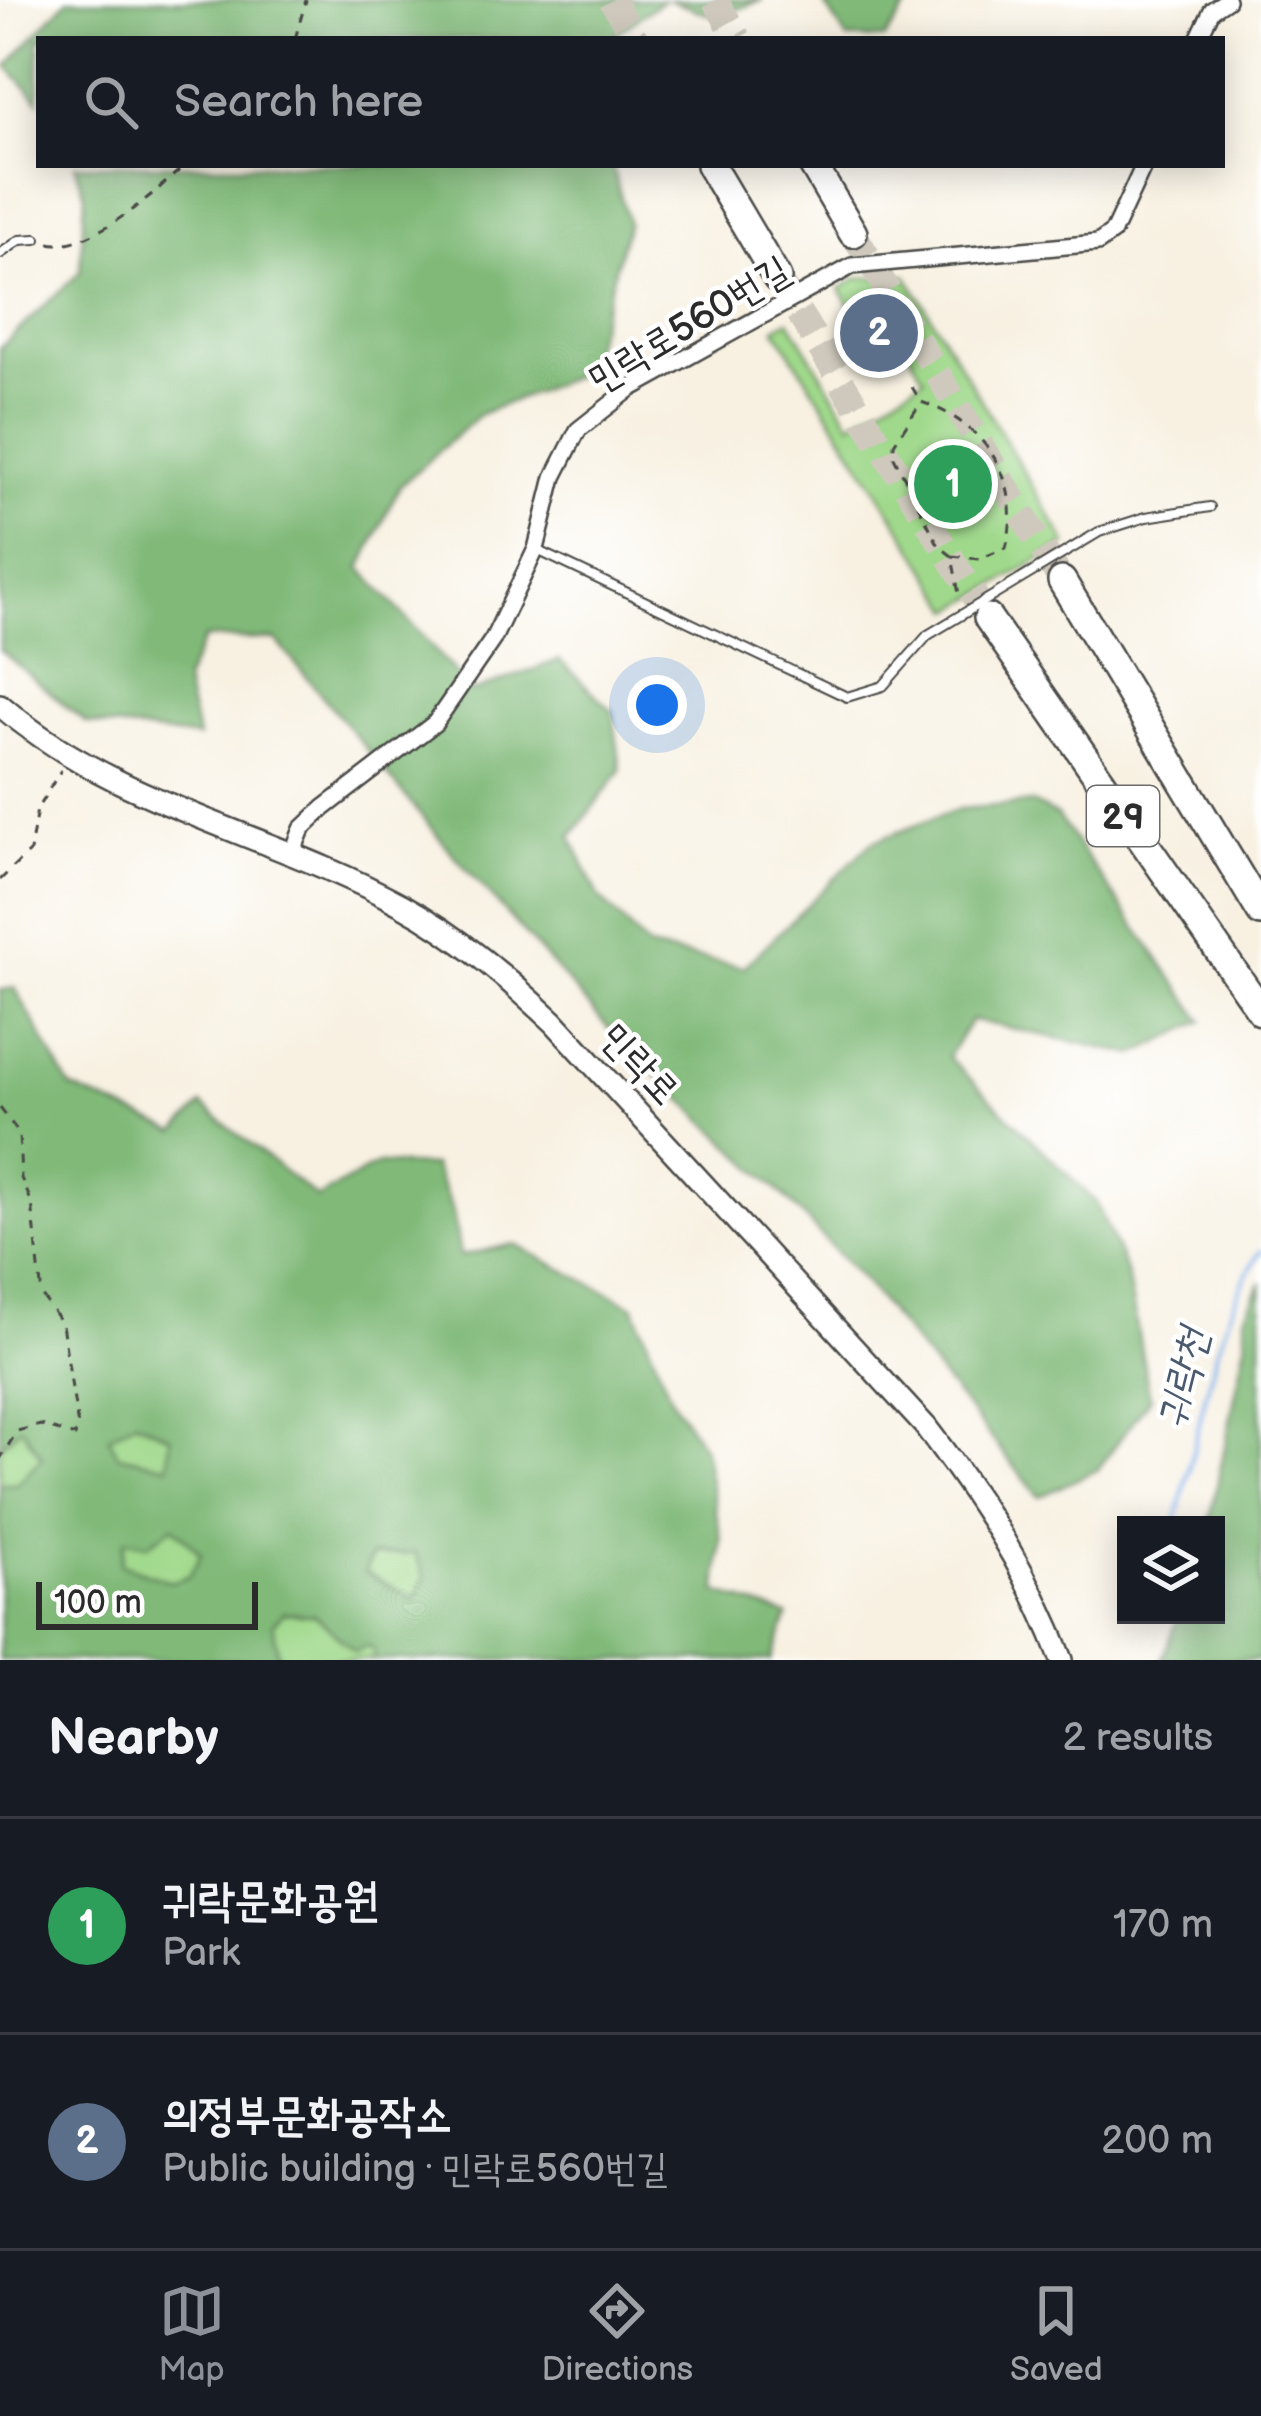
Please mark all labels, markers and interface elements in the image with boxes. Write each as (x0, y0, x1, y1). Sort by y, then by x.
search box (36, 36, 1225, 168)
icon: search (78, 69, 144, 135)
text: Search here (174, 75, 423, 130)
street label: 민락로560번길 (580, 247, 798, 403)
pin: 2 (840, 288, 918, 378)
pin: 1 (914, 439, 992, 529)
your location (627, 675, 687, 735)
road number: 29 (1087, 786, 1159, 846)
street label: 민락로 (590, 1014, 688, 1115)
water label: 귀락천 (1146, 1319, 1221, 1434)
map controls (1117, 1516, 1225, 1624)
button: layers (1117, 1516, 1225, 1624)
scale bar (36, 1576, 258, 1629)
text: 100 m (54, 1583, 142, 1623)
text: Nearby (48, 1708, 219, 1769)
text: 2 results (1062, 1715, 1213, 1762)
text: 귀락문화공원 (162, 1874, 379, 1929)
text: 1 (79, 1902, 95, 1949)
text: 170 m (1113, 1902, 1213, 1949)
text: Park (162, 1930, 240, 1977)
text: 의정부문화공작소 (162, 2089, 452, 2144)
text: 2 (75, 2118, 99, 2165)
text: 200 m (1101, 2118, 1213, 2165)
text: Public building · 민락로560번길 (162, 2146, 668, 2193)
tab: Map (158, 2278, 225, 2390)
tab: Directions (541, 2278, 693, 2390)
tab: Saved (1010, 2278, 1103, 2390)

